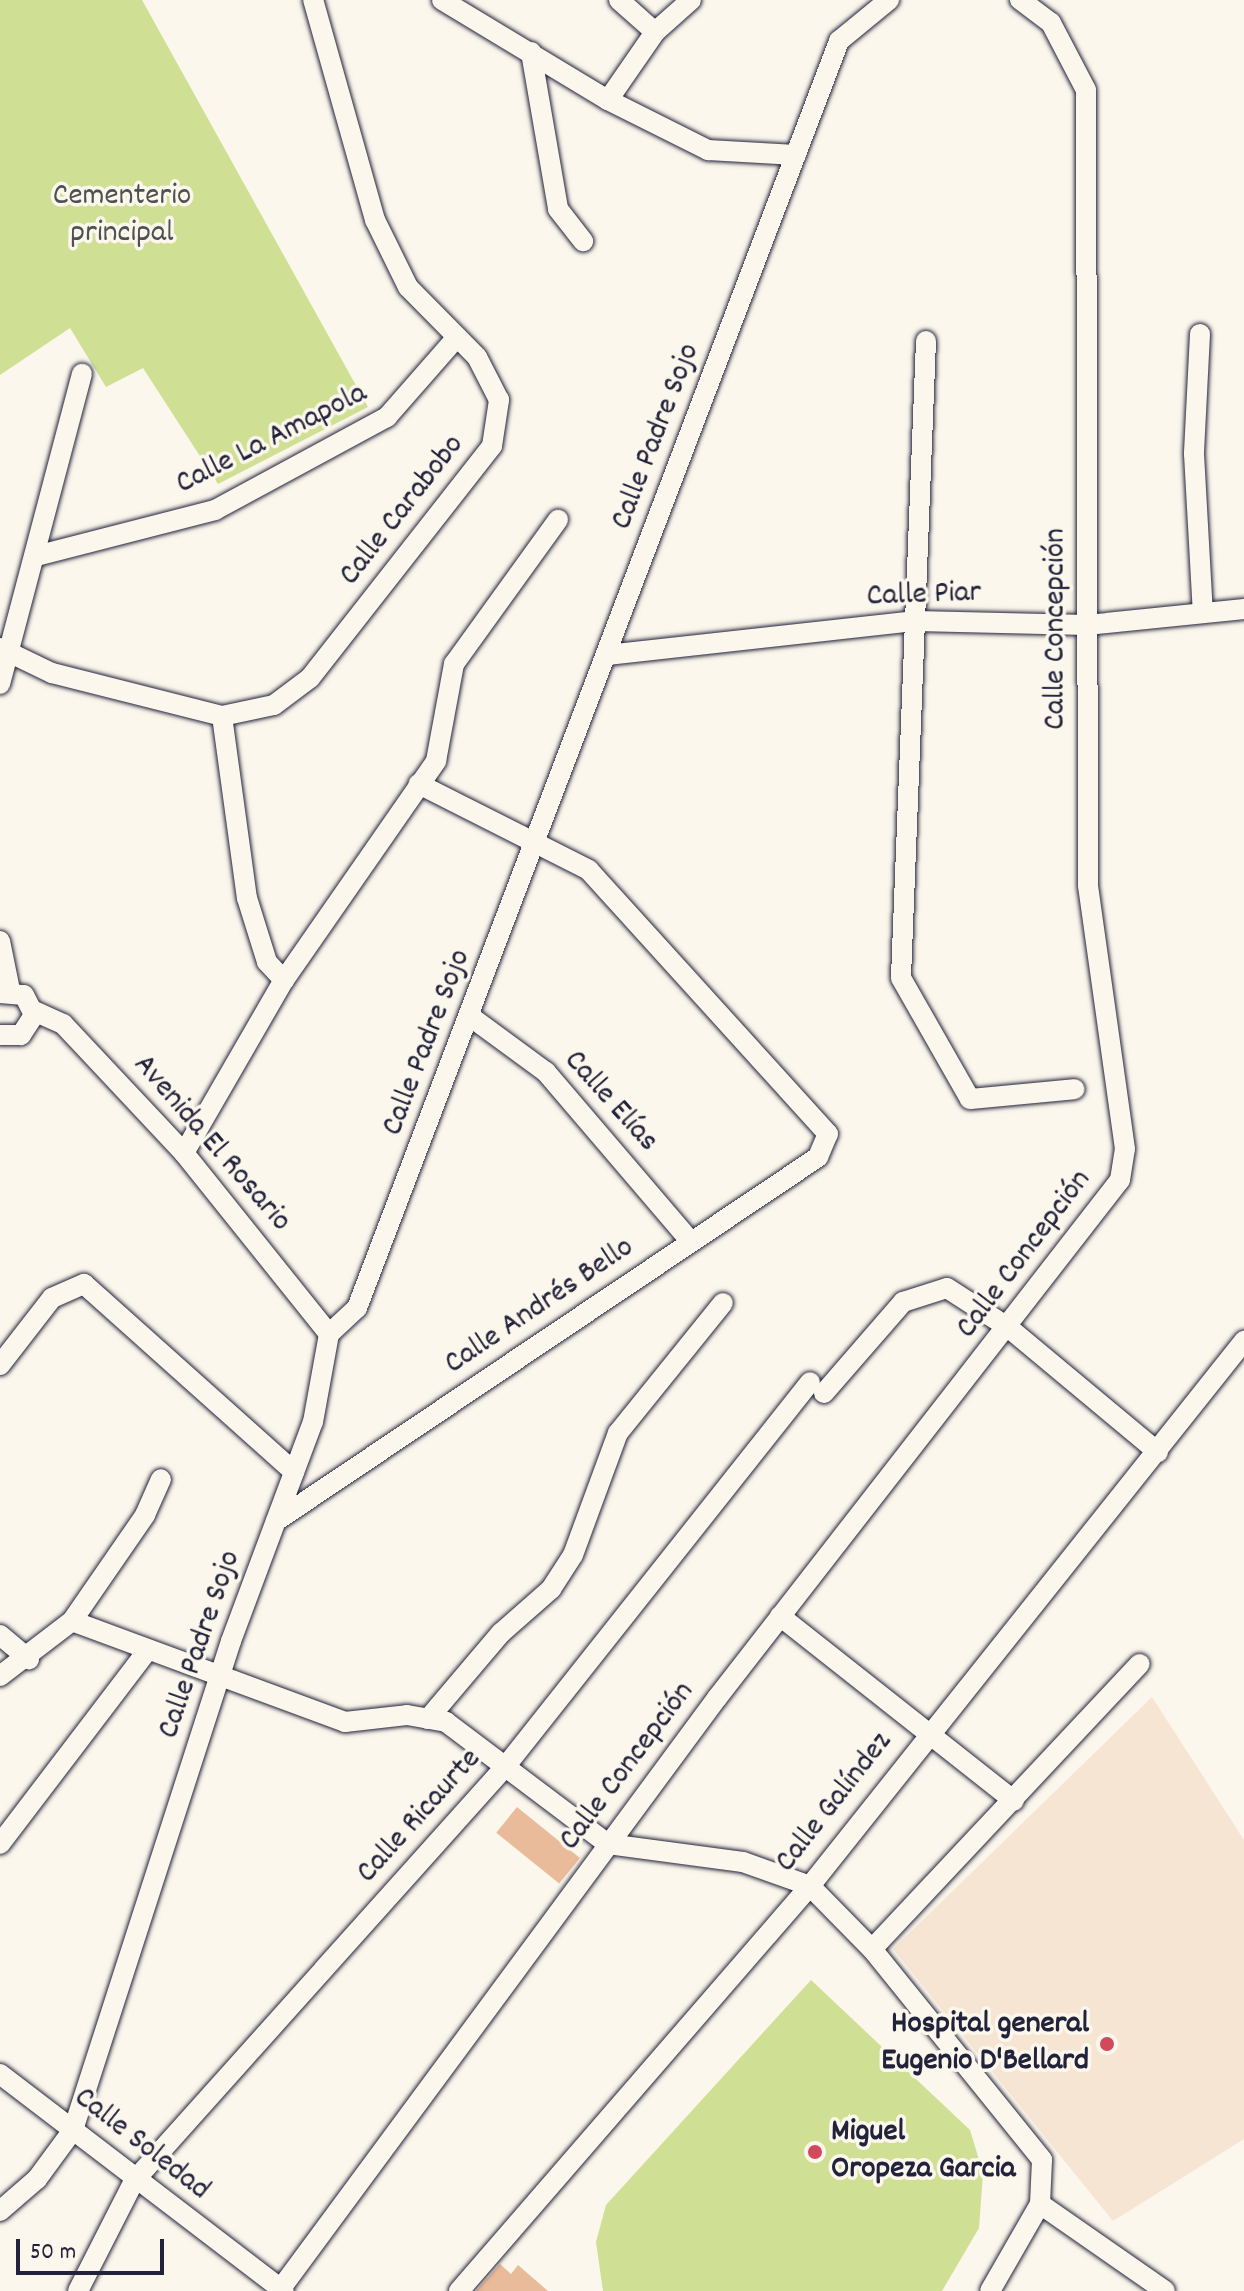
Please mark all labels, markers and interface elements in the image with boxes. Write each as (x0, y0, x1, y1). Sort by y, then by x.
park label: Cementerio principal (53, 179, 191, 254)
street label: Calle Padre Sojo (604, 339, 710, 535)
street label: Calle La Amapola (170, 375, 374, 505)
street label: Calle Carabobo (332, 428, 474, 594)
street label: Calle Concepción (1038, 528, 1076, 730)
street label: Calle Piar (866, 575, 982, 617)
street label: Calle Padre Sojo (375, 945, 481, 1141)
street label: Calle Elías (554, 1043, 666, 1161)
street label: Avenida El Rosario (123, 1047, 299, 1241)
street label: Calle Concepción (949, 1163, 1101, 1347)
street label: Calle Andrés Bello (438, 1230, 642, 1384)
street label: Calle Padre Sojo (151, 1546, 251, 1744)
street label: Calle Concepción (552, 1675, 704, 1859)
street label: Calle Galíndez (768, 1725, 902, 1881)
street label: Calle Ricaurte (349, 1742, 491, 1892)
place label: Hospital general Eugenio D'Bellard (881, 2007, 1089, 2082)
marker: Hospital general Eugenio D'Bellard (1096, 2033, 1118, 2055)
street label: Calle Soledad (65, 2080, 217, 2210)
place label: Miguel Oropeza Garcia (831, 2115, 1016, 2190)
marker: Miguel Oropeza Garcia (806, 2143, 824, 2161)
scale bar (20, 2223, 168, 2273)
text: 50 m (30, 2236, 76, 2270)

